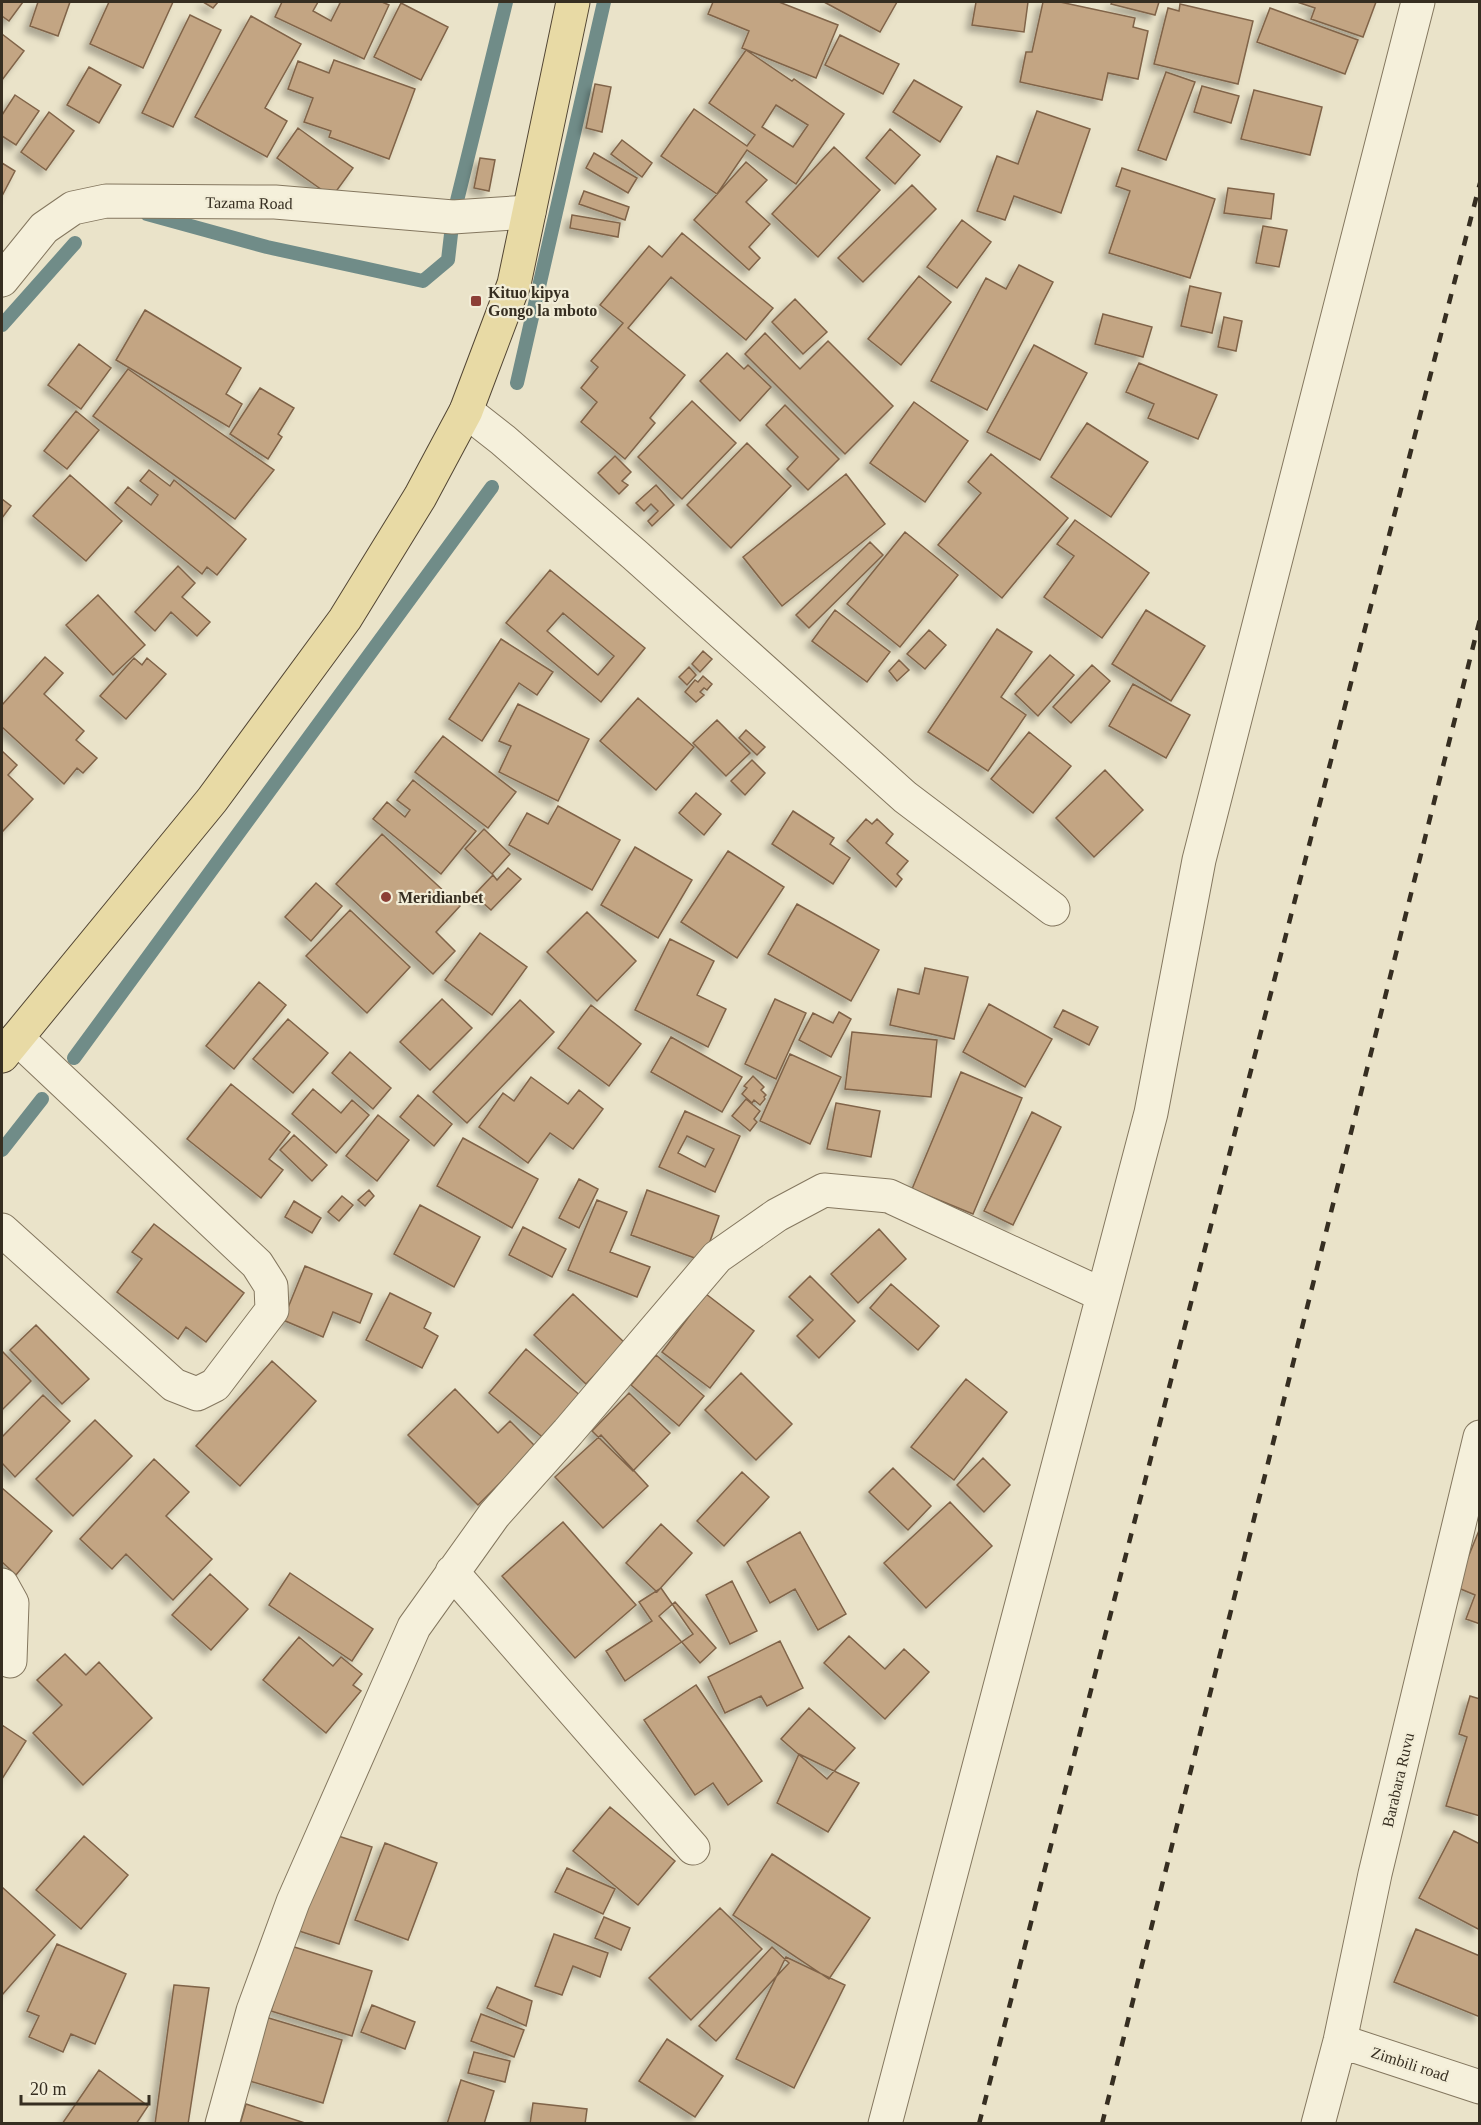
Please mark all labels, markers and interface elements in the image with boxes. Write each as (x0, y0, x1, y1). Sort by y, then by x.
street label: Tazama Road (205, 194, 293, 212)
place label: Kituo kipya Gongo la mboto (488, 284, 597, 320)
marker: Kituo kipya Gongo la mboto (469, 294, 483, 308)
place label: Meridianbet (398, 889, 484, 906)
marker: Meridianbet (379, 890, 393, 904)
street label: Barabara Ruvu (1379, 1731, 1417, 1829)
street label: Zimbili road (1369, 2043, 1451, 2085)
scale bar (21, 2068, 148, 2106)
text: 20 m (30, 2079, 67, 2099)

